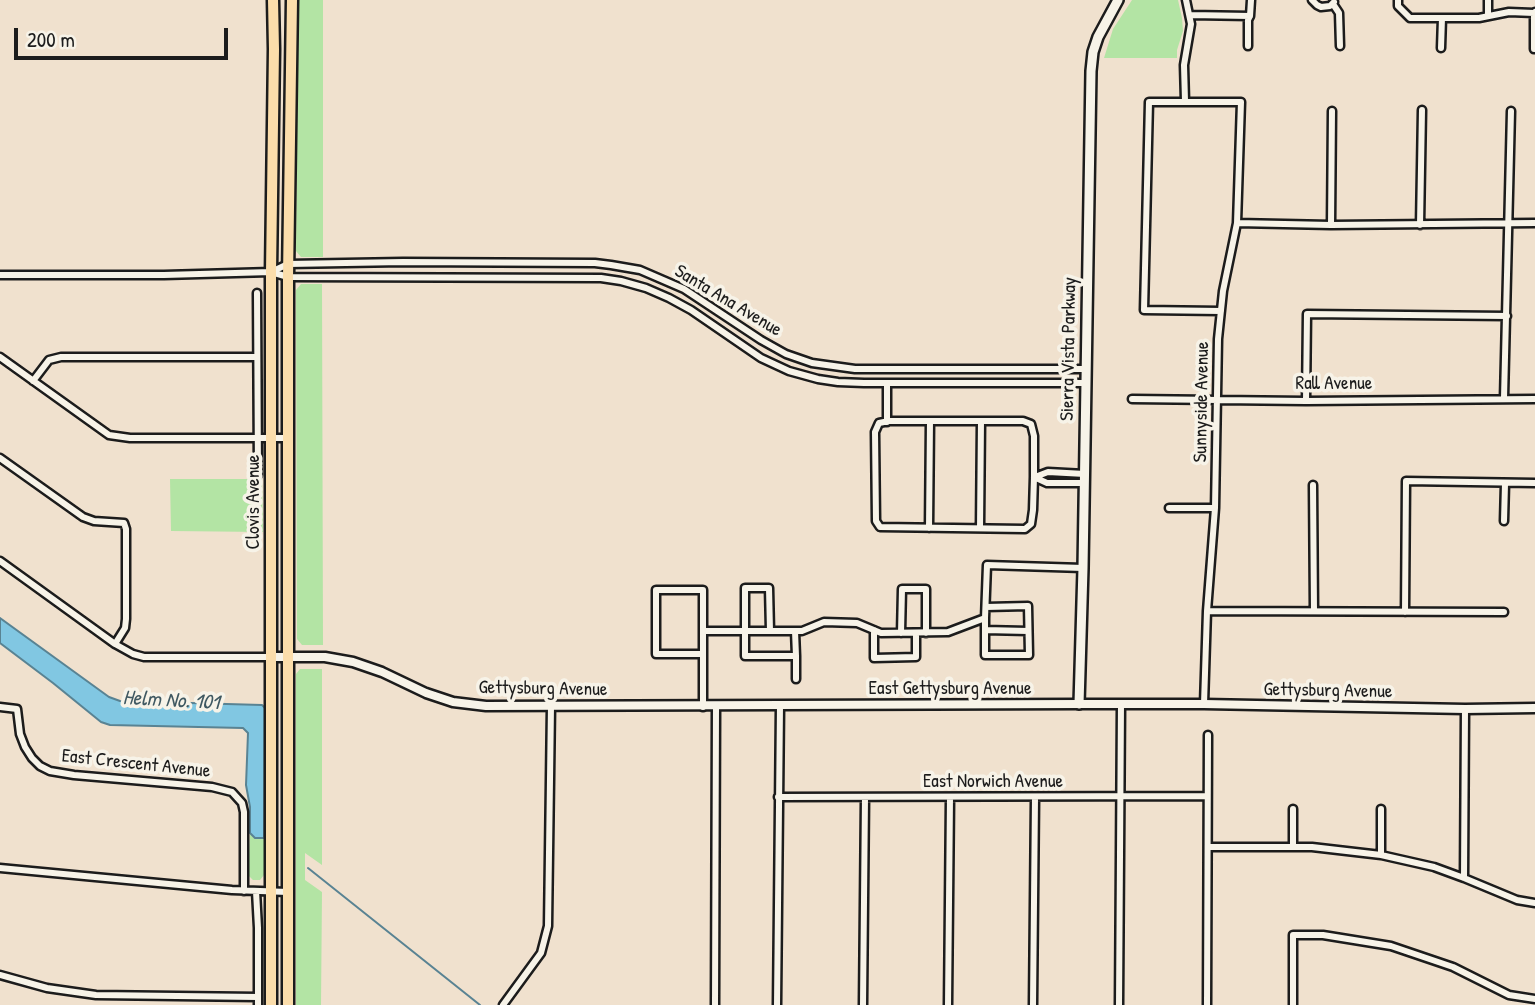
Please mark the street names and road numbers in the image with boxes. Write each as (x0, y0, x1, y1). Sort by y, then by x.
street label: Santa Ana Avenue (670, 260, 786, 342)
street label: Sierra Vista Parkway (1056, 277, 1082, 421)
street label: Sunnyside Avenue (1190, 341, 1214, 463)
street label: Rall Avenue (1296, 373, 1372, 395)
street label: Clovis Avenue (243, 455, 265, 549)
street label: Gettysburg Avenue (478, 676, 608, 702)
street label: East Gettysburg Avenue (869, 678, 1031, 700)
street label: Gettysburg Avenue (1263, 678, 1393, 704)
street label: East Crescent Avenue (61, 745, 211, 783)
street label: East Norwich Avenue (923, 771, 1063, 793)

